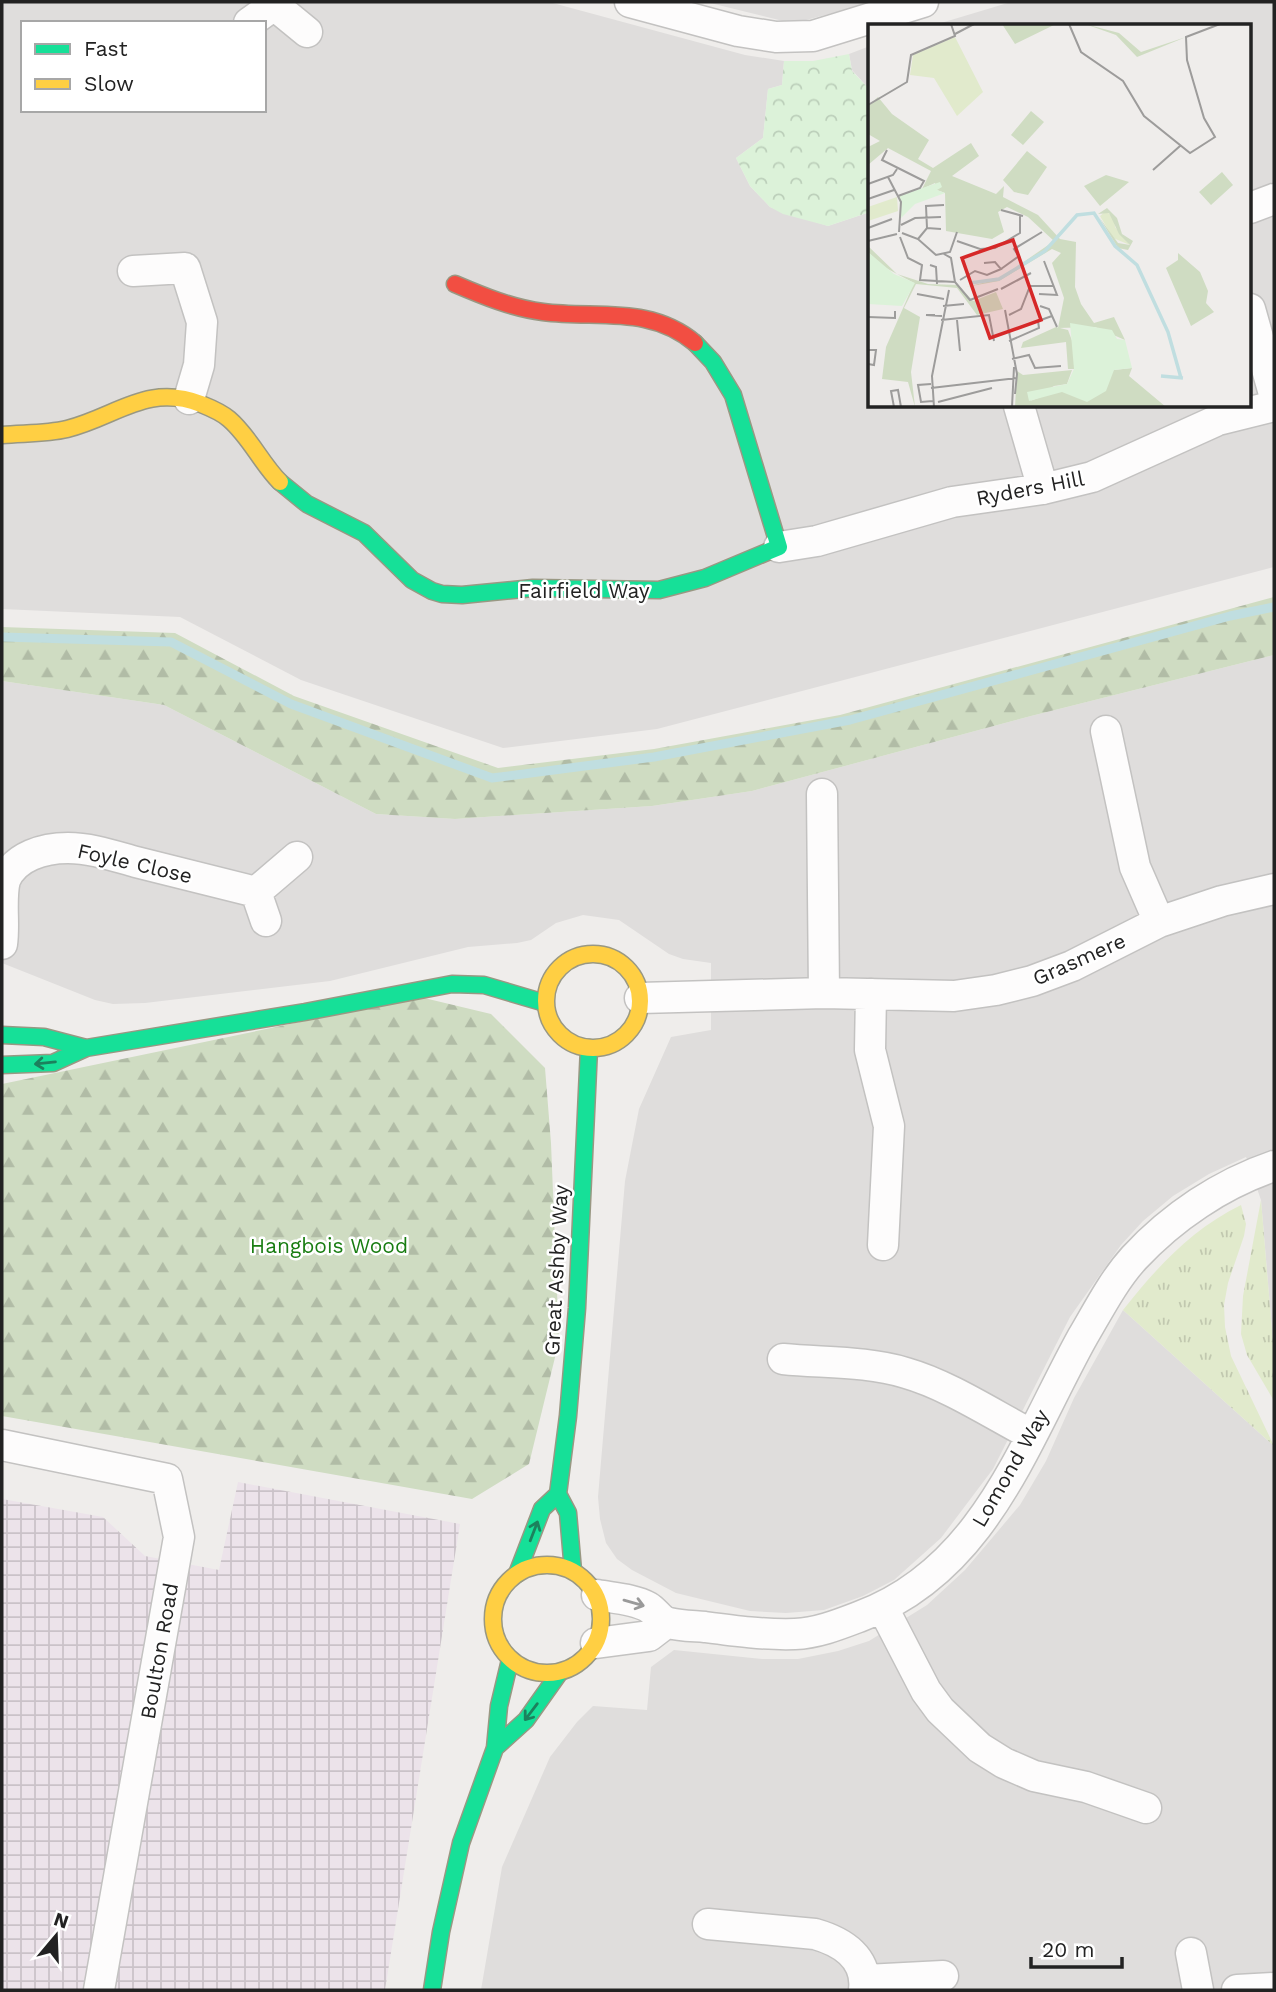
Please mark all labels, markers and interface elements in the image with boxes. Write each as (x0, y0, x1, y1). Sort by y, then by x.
legend (21, 21, 266, 112)
inset map (868, 24, 1252, 408)
text: Fast (84, 36, 128, 61)
text: Slow (84, 71, 134, 96)
street label: Ryders Hill (974, 465, 1087, 511)
street label: Fairfield Way (518, 578, 650, 603)
street label: Foyle Close (75, 838, 195, 888)
street label: Grasmere (1029, 927, 1129, 991)
one-way arrow (34, 1056, 57, 1069)
street label: Great Ashby Way (539, 1184, 573, 1356)
park label: Hangbois Wood (250, 1233, 408, 1258)
street label: Lomond Way (966, 1405, 1054, 1531)
one-way arrow (528, 1521, 541, 1543)
street label: Boulton Road (135, 1581, 183, 1721)
one-way arrow (623, 1597, 645, 1610)
one-way arrow (523, 1703, 538, 1721)
north arrow (21, 1901, 91, 1971)
text: N (51, 1907, 72, 1934)
scale bar (1031, 1926, 1122, 1970)
text: 20 m (1042, 1937, 1094, 1962)

